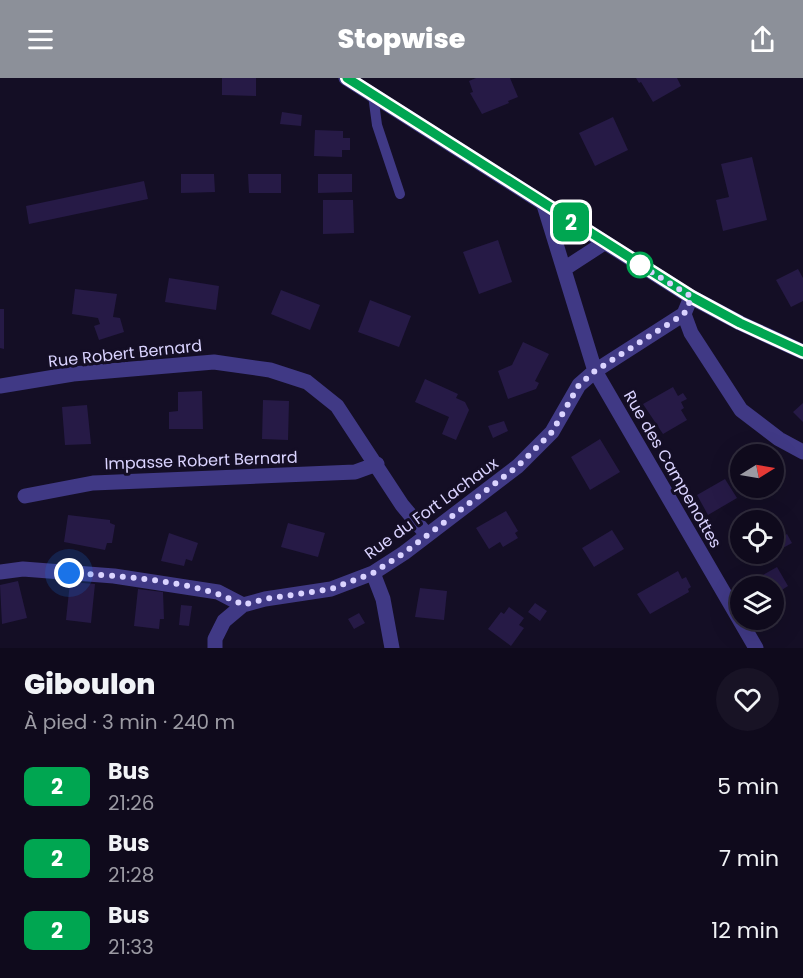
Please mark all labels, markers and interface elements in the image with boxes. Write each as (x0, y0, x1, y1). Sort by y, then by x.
text: Stopwise (338, 20, 465, 57)
icon: menu (24, 23, 57, 56)
icon: share (746, 23, 779, 56)
line badge: 2 (552, 202, 590, 242)
text: 2 (565, 208, 577, 237)
unlabelled marker (627, 252, 653, 278)
street label: Rue Robert Bernard (47, 334, 203, 373)
street label: Rue des Campenottes (618, 386, 727, 552)
north arrow (730, 444, 784, 498)
map controls (730, 444, 784, 630)
street label: Impasse Robert Bernard (104, 446, 298, 475)
street label: Rue du Fort Lachaux (360, 452, 503, 565)
button: locate (730, 510, 784, 564)
your location (54, 558, 84, 588)
button: layers (730, 576, 784, 630)
text: Giboulon (24, 665, 156, 704)
button: heart (716, 668, 779, 731)
text: À pied · 3 min · 240 m (24, 708, 235, 736)
text: Bus (108, 756, 150, 787)
text: 5 min (717, 771, 779, 802)
text: 2 (51, 772, 63, 801)
text: 21:26 (108, 789, 154, 817)
text: Bus (108, 828, 150, 859)
text: 7 min (719, 843, 779, 874)
text: 2 (51, 844, 63, 873)
text: 21:28 (108, 861, 154, 889)
text: Bus (108, 900, 150, 931)
text: 12 min (711, 915, 779, 946)
text: 2 (51, 916, 63, 945)
text: 21:33 (108, 933, 154, 961)

